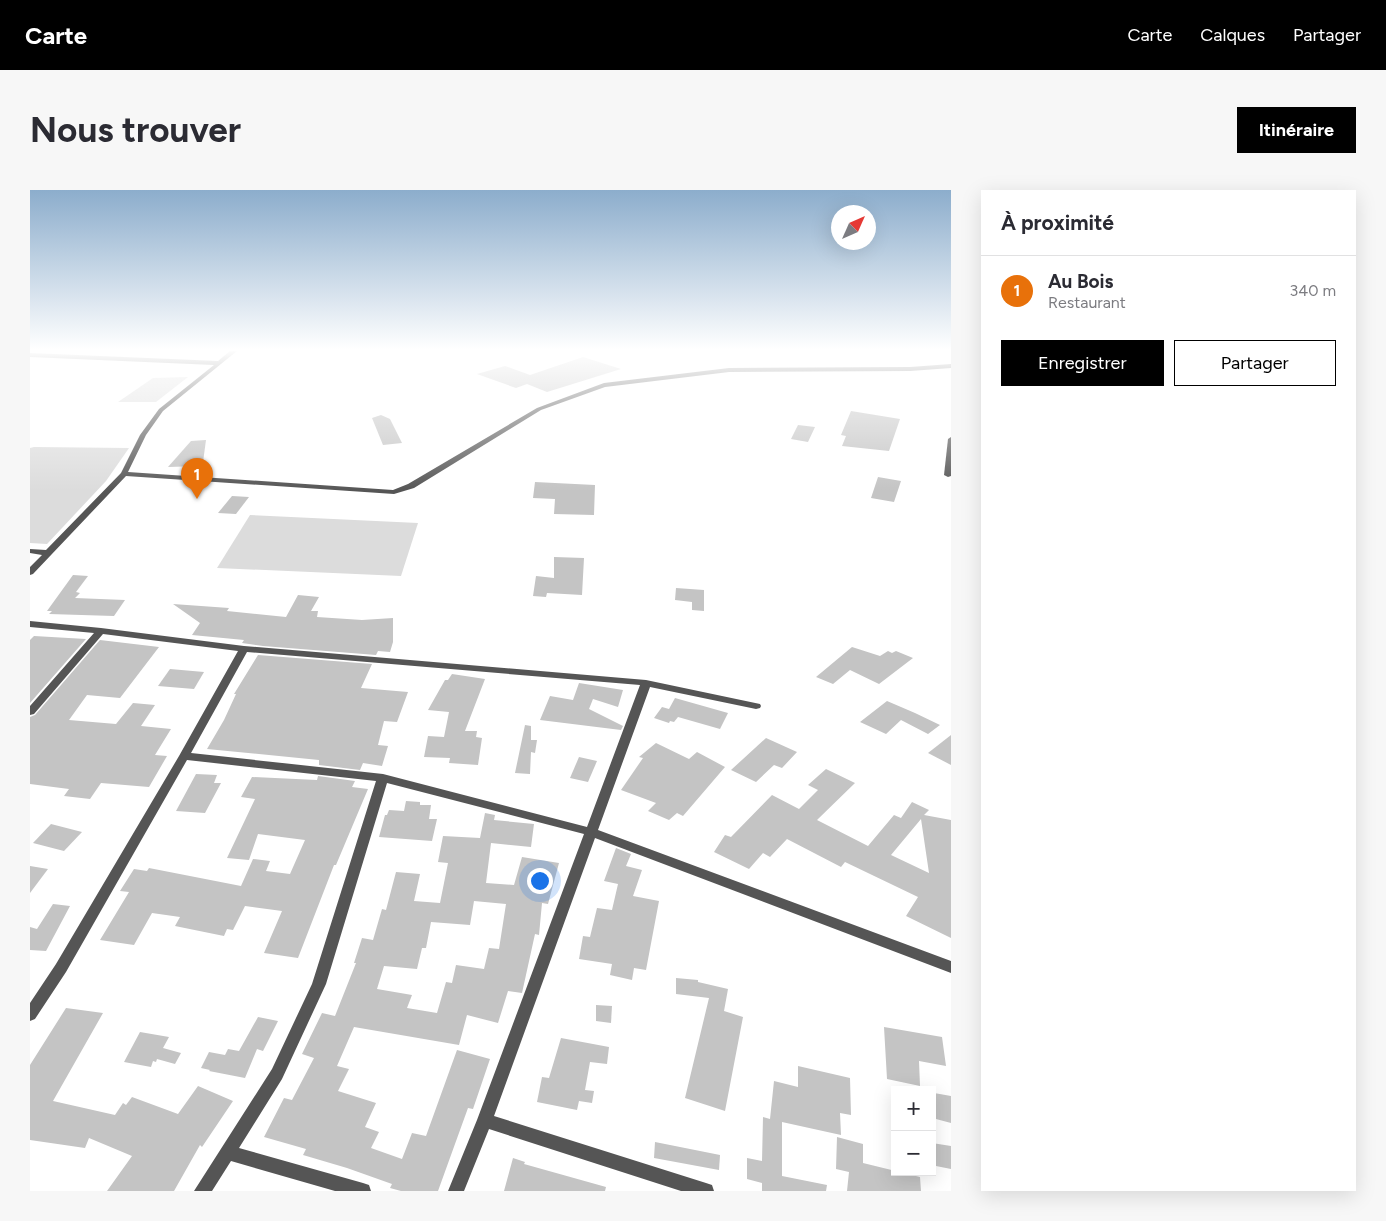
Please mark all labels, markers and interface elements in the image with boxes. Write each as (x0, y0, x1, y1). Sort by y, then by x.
text: Carte (25, 21, 87, 50)
text: Carte (1127, 24, 1172, 46)
text: Calques (1200, 24, 1265, 46)
text: Partager (1293, 24, 1361, 46)
button: Itinéraire (1237, 107, 1356, 153)
text: Nous trouver (30, 109, 241, 151)
north arrow (831, 205, 876, 250)
text: À proximité (1001, 210, 1114, 235)
text: Au Bois (1048, 270, 1113, 293)
text: 1 (1014, 281, 1020, 300)
text: 340 m (1290, 281, 1336, 300)
text: Restaurant (1048, 293, 1126, 312)
button: Enregistrer (1001, 340, 1164, 386)
button: Partager (1174, 340, 1336, 386)
pin: 1 (181, 458, 213, 499)
your location (527, 868, 553, 894)
map controls (891, 1086, 936, 1176)
button: + (891, 1086, 936, 1131)
button: − (891, 1131, 936, 1176)

